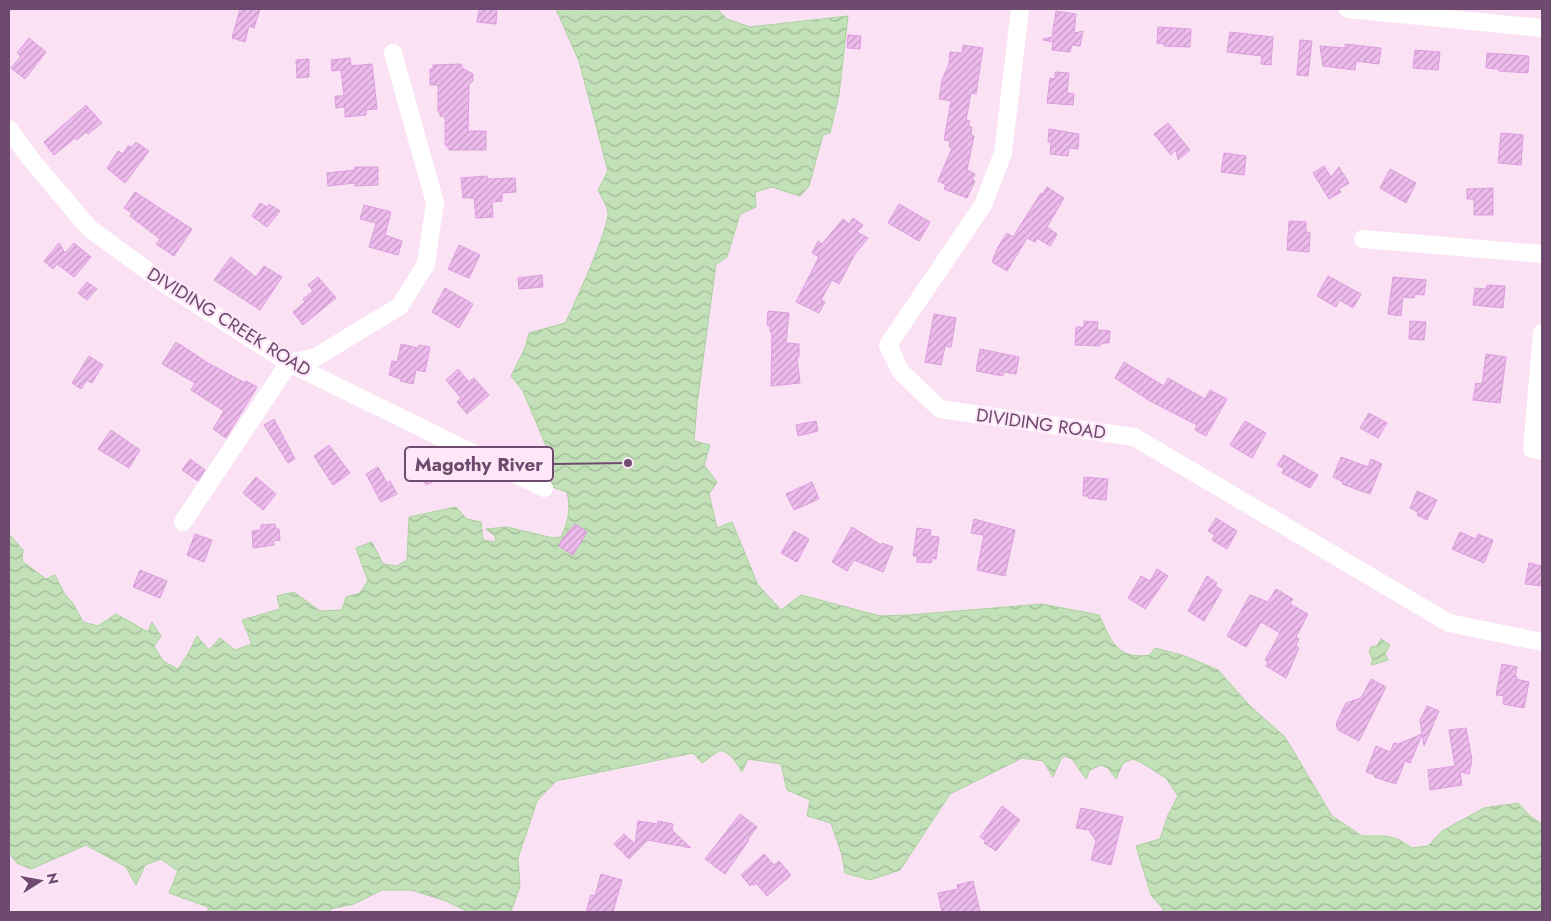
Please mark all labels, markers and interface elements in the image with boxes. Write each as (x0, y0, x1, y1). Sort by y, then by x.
street label: DIVIDING CREEK ROAD (142, 261, 316, 383)
street label: DIVIDING ROAD (974, 402, 1108, 446)
callout: Magothy River (405, 447, 553, 481)
text: Magothy River (415, 451, 543, 478)
north arrow (15, 856, 65, 906)
text: N (42, 871, 64, 886)

